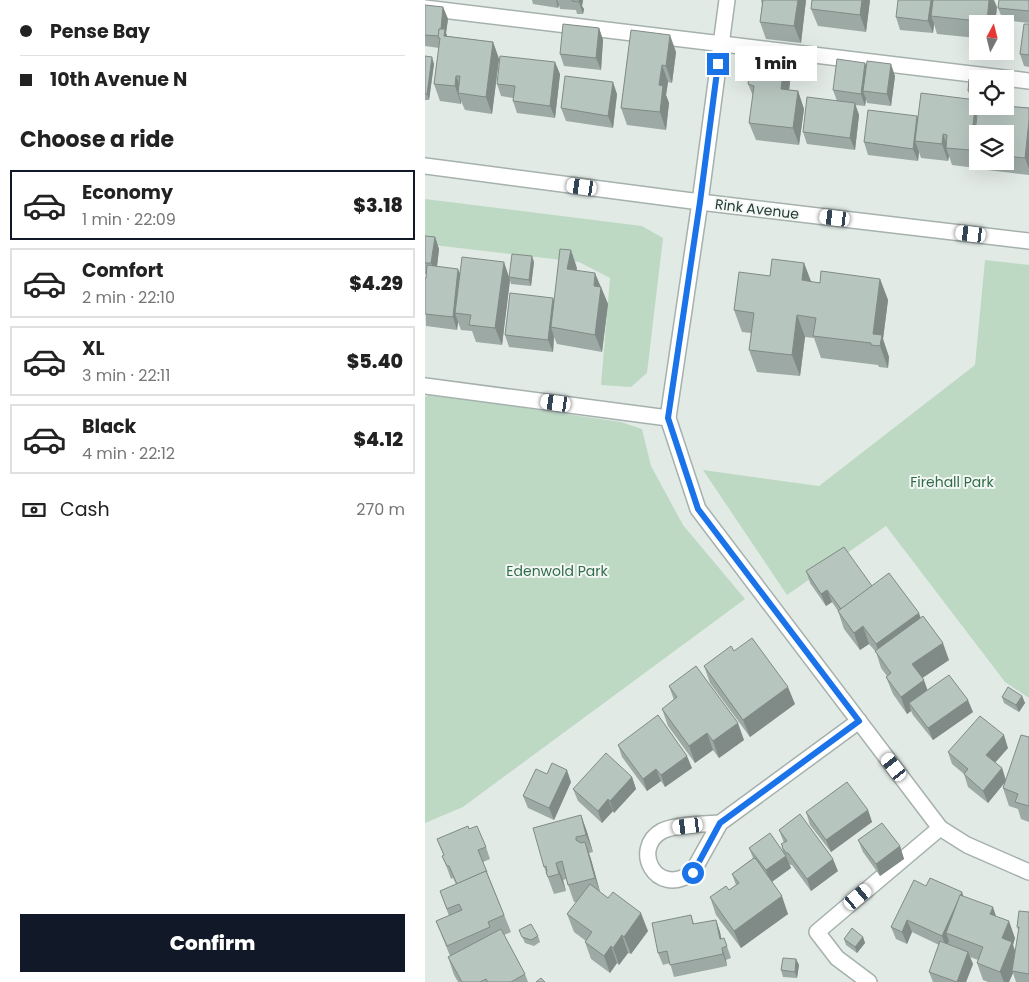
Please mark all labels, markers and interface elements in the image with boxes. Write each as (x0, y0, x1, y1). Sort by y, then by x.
north arrow (969, 15, 1014, 60)
map controls (969, 15, 1014, 170)
text: Pense Bay (50, 18, 150, 45)
callout: 1 min (735, 46, 818, 82)
text: 1 min (755, 52, 797, 75)
route end (707, 53, 729, 75)
text: 10th Avenue N (50, 66, 187, 93)
button: locate (969, 70, 1014, 115)
text: Choose a ride (20, 124, 174, 155)
button: layers (969, 125, 1014, 170)
car (566, 177, 597, 197)
text: Economy (82, 179, 173, 206)
icon: car (22, 183, 67, 228)
text: $3.18 (353, 192, 403, 219)
street label: Rink Avenue (714, 194, 800, 224)
text: 1 min · 22:09 (82, 208, 176, 231)
car (819, 209, 850, 227)
car (955, 225, 986, 243)
text: Comfort (82, 257, 164, 284)
icon: car (22, 261, 67, 306)
text: $4.29 (349, 270, 403, 297)
text: 2 min · 22:10 (82, 286, 175, 309)
text: XL (82, 335, 105, 362)
icon: car (22, 339, 67, 384)
text: $5.40 (347, 348, 403, 375)
text: 3 min · 22:11 (82, 364, 170, 387)
car (540, 393, 571, 413)
text: Black (82, 413, 136, 440)
icon: car (22, 417, 67, 462)
text: $4.12 (353, 426, 403, 453)
text: 4 min · 22:12 (82, 442, 175, 465)
park label: Firehall Park (910, 472, 995, 492)
icon: cash (20, 496, 48, 524)
text: Cash (60, 496, 110, 523)
text: 270 m (356, 498, 405, 521)
park label: Edenwold Park (506, 561, 608, 581)
car (878, 751, 909, 783)
car (672, 817, 703, 835)
route start (682, 862, 704, 884)
car (841, 882, 874, 912)
button: Confirm (20, 914, 405, 972)

